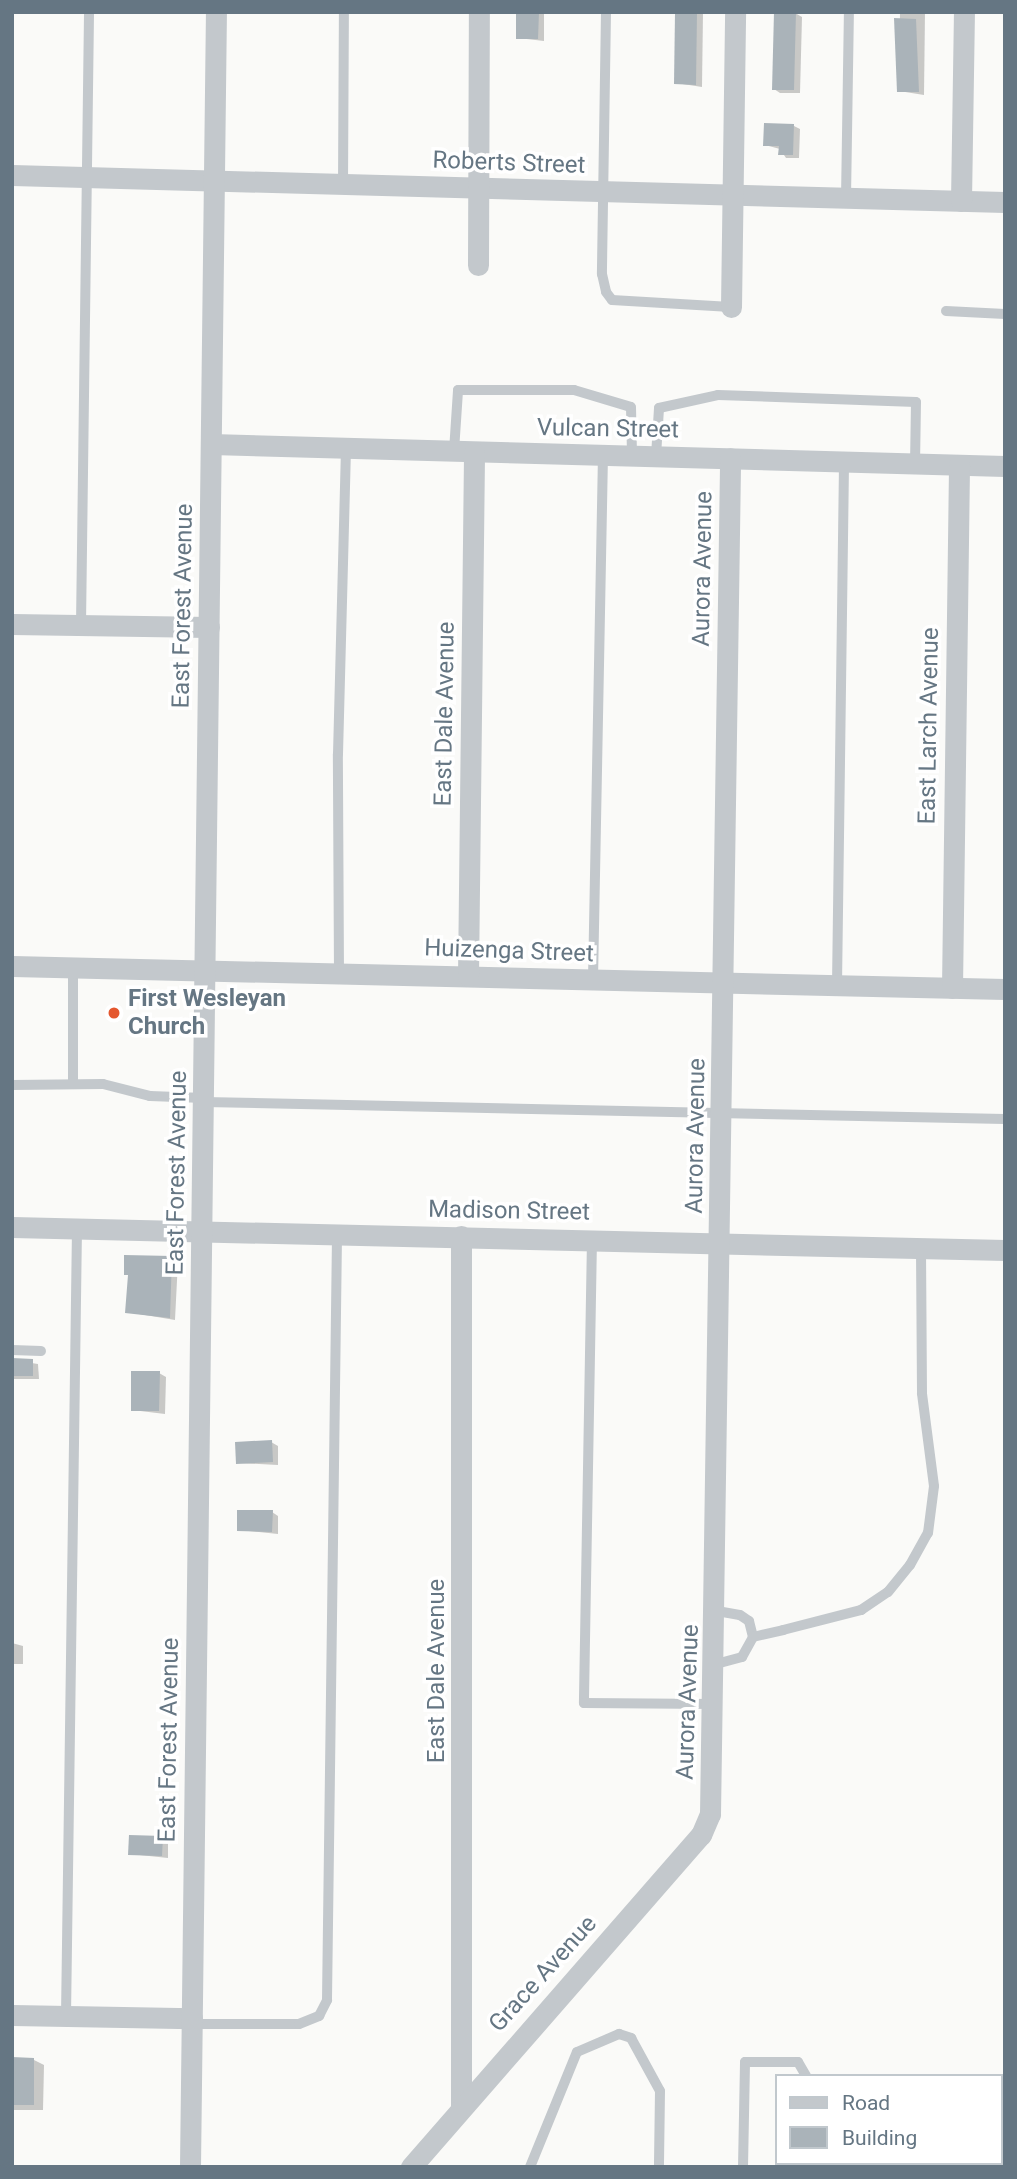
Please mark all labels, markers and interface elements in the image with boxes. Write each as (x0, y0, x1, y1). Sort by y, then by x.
street label: Roberts Street (432, 146, 586, 180)
street label: Vulcan Street (537, 413, 679, 445)
street label: Aurora Avenue (687, 491, 719, 647)
street label: East Forest Avenue (167, 503, 199, 709)
street label: East Dale Avenue (429, 621, 461, 807)
street label: East Larch Avenue (913, 627, 945, 825)
street label: Huizenga Street (424, 934, 594, 968)
place label: First Wesleyan Church (128, 985, 286, 1041)
marker: First Wesleyan Church (106, 1005, 122, 1021)
street label: Aurora Avenue (680, 1058, 712, 1214)
street label: East Forest Avenue (161, 1070, 193, 1276)
street label: Madison Street (428, 1195, 590, 1227)
street label: East Dale Avenue (423, 1579, 451, 1763)
street label: Aurora Avenue (671, 1624, 705, 1780)
street label: East Forest Avenue (153, 1637, 185, 1843)
street label: Grace Avenue (483, 1910, 603, 2038)
legend (776, 2074, 1003, 2165)
text: Road (842, 2091, 890, 2115)
text: Building (842, 2126, 917, 2150)

